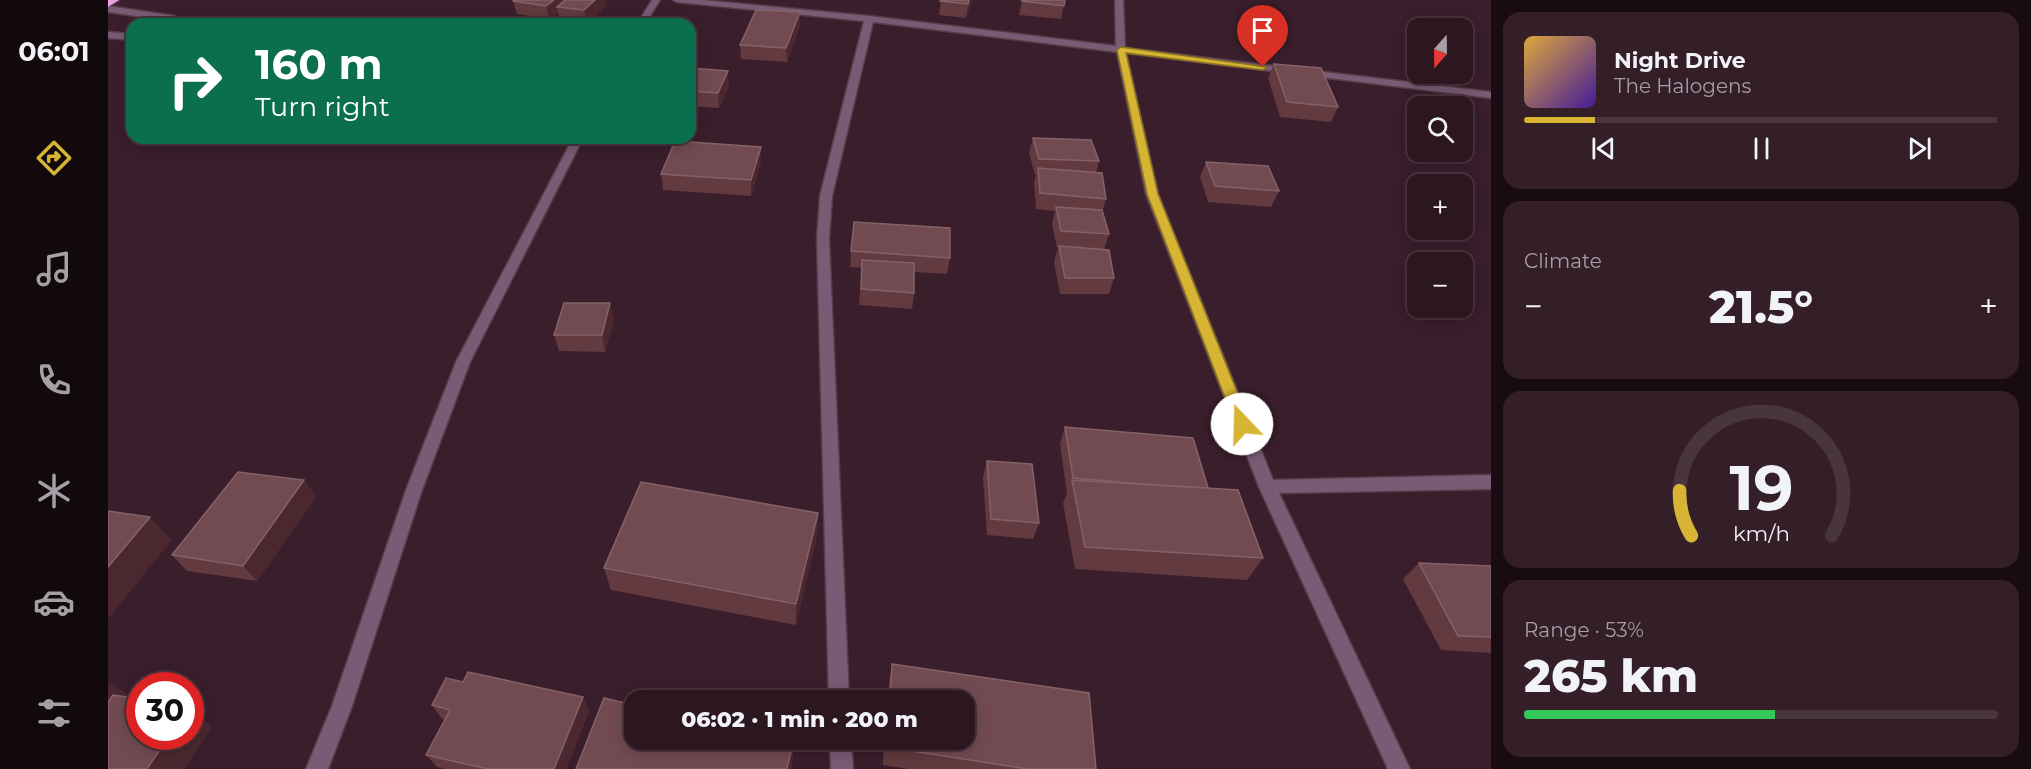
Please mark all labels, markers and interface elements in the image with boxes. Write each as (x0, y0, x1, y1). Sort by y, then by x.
pin (1237, 5, 1288, 67)
icon: arrive (1246, 14, 1279, 47)
north arrow (1407, 18, 1473, 84)
map controls (1407, 18, 1473, 318)
text: 06:01 (18, 35, 90, 68)
text: 160 m (255, 38, 383, 90)
icon: right (156, 42, 234, 120)
text: Night Drive (1614, 47, 1746, 74)
text: The Halogens (1614, 74, 1751, 98)
text: Turn right (255, 90, 390, 123)
button: search (1407, 96, 1473, 162)
icon: previous (1587, 132, 1620, 165)
icon: pause (1745, 132, 1778, 165)
icon: next (1903, 132, 1936, 165)
icon: directions (33, 137, 75, 179)
button: + (1407, 174, 1473, 240)
icon: music (33, 248, 75, 290)
text: Climate (1524, 249, 1602, 273)
button: − (1407, 252, 1473, 318)
text: 21.5° (1709, 279, 1813, 334)
text: − (1524, 286, 1543, 326)
text: + (1979, 286, 1998, 326)
icon: phone (33, 359, 75, 401)
position arrow (1210, 392, 1274, 456)
text: 19 (1729, 450, 1793, 526)
icon: climate (33, 470, 75, 512)
text: km/h (1732, 521, 1790, 547)
icon: car (33, 581, 75, 623)
text: Range · 53% (1524, 618, 1644, 642)
text: 265 km (1524, 648, 1698, 703)
speed limit sign: 30 (126, 672, 204, 750)
icon: filters (33, 692, 75, 734)
text: 06:02 · 1 min · 200 m (681, 706, 918, 733)

